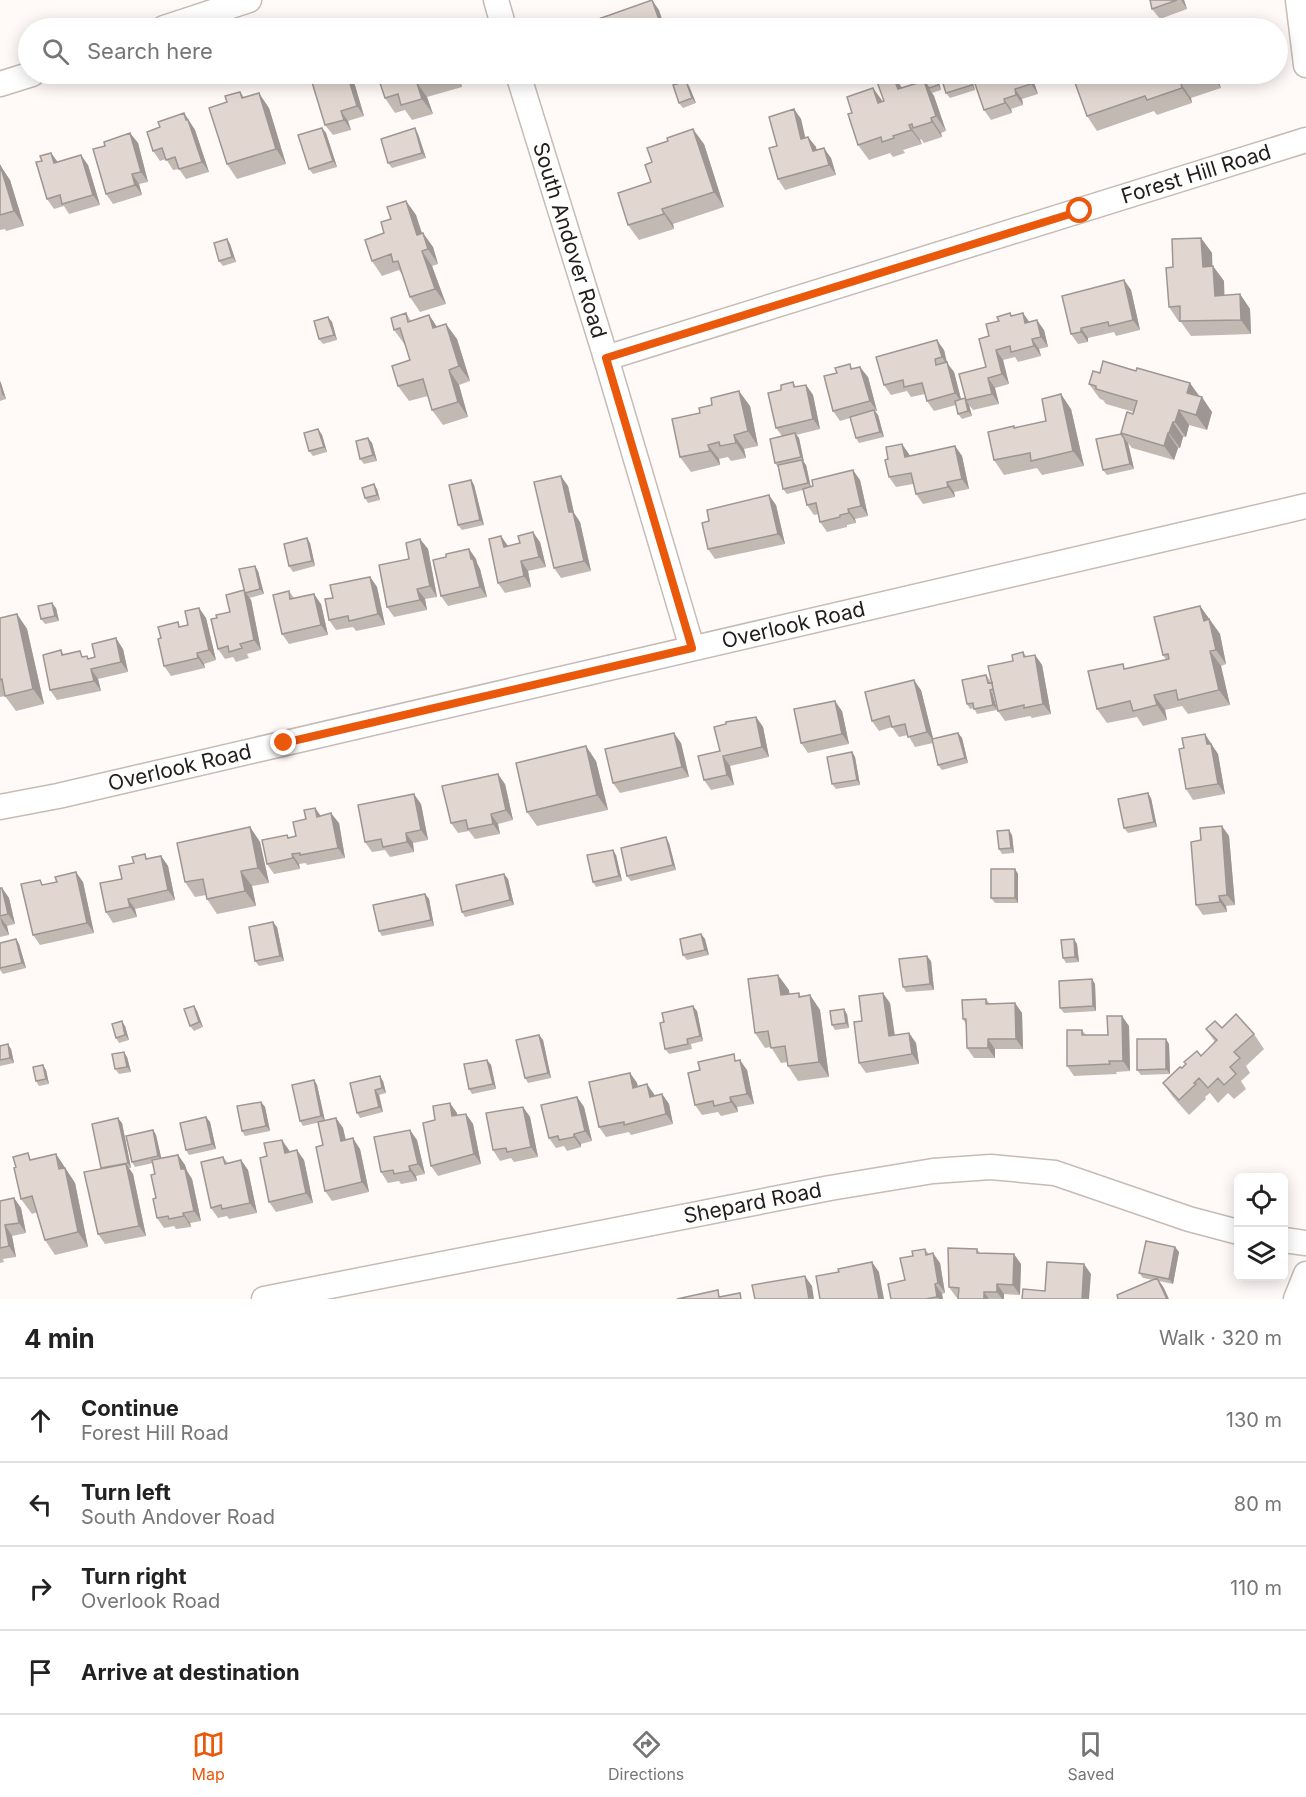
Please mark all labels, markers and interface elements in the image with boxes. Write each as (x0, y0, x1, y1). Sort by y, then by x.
search box (18, 18, 1288, 84)
icon: search (39, 35, 72, 68)
text: Search here (87, 38, 213, 64)
street label: South Andover Road (528, 139, 612, 341)
street label: Forest Hill Road (1118, 139, 1274, 209)
route start (1066, 197, 1092, 223)
street label: Overlook Road (719, 596, 867, 653)
route end (270, 729, 296, 755)
street label: Overlook Road (106, 738, 254, 796)
map controls (1234, 1173, 1288, 1281)
button: locate (1234, 1173, 1288, 1227)
street label: Shepard Road (681, 1177, 824, 1228)
button: layers (1234, 1227, 1288, 1281)
text: 4 min (24, 1323, 95, 1354)
text: Walk · 320 m (1159, 1326, 1282, 1350)
text: Continue (81, 1395, 179, 1421)
icon: ahead (24, 1404, 57, 1437)
text: 130 m (1226, 1408, 1282, 1432)
text: Forest Hill Road (81, 1421, 229, 1445)
text: Turn left (81, 1479, 171, 1505)
icon: left (24, 1488, 57, 1521)
text: 80 m (1234, 1492, 1282, 1516)
text: South Andover Road (81, 1505, 275, 1529)
text: Turn right (81, 1563, 187, 1589)
icon: right (24, 1572, 57, 1605)
text: 110 m (1230, 1576, 1282, 1600)
text: Overlook Road (81, 1589, 220, 1613)
icon: arrive (24, 1656, 57, 1689)
text: Arrive at destination (81, 1659, 300, 1685)
tab: Map (192, 1728, 225, 1784)
tab: Directions (608, 1728, 684, 1784)
tab: Saved (1068, 1728, 1114, 1784)

